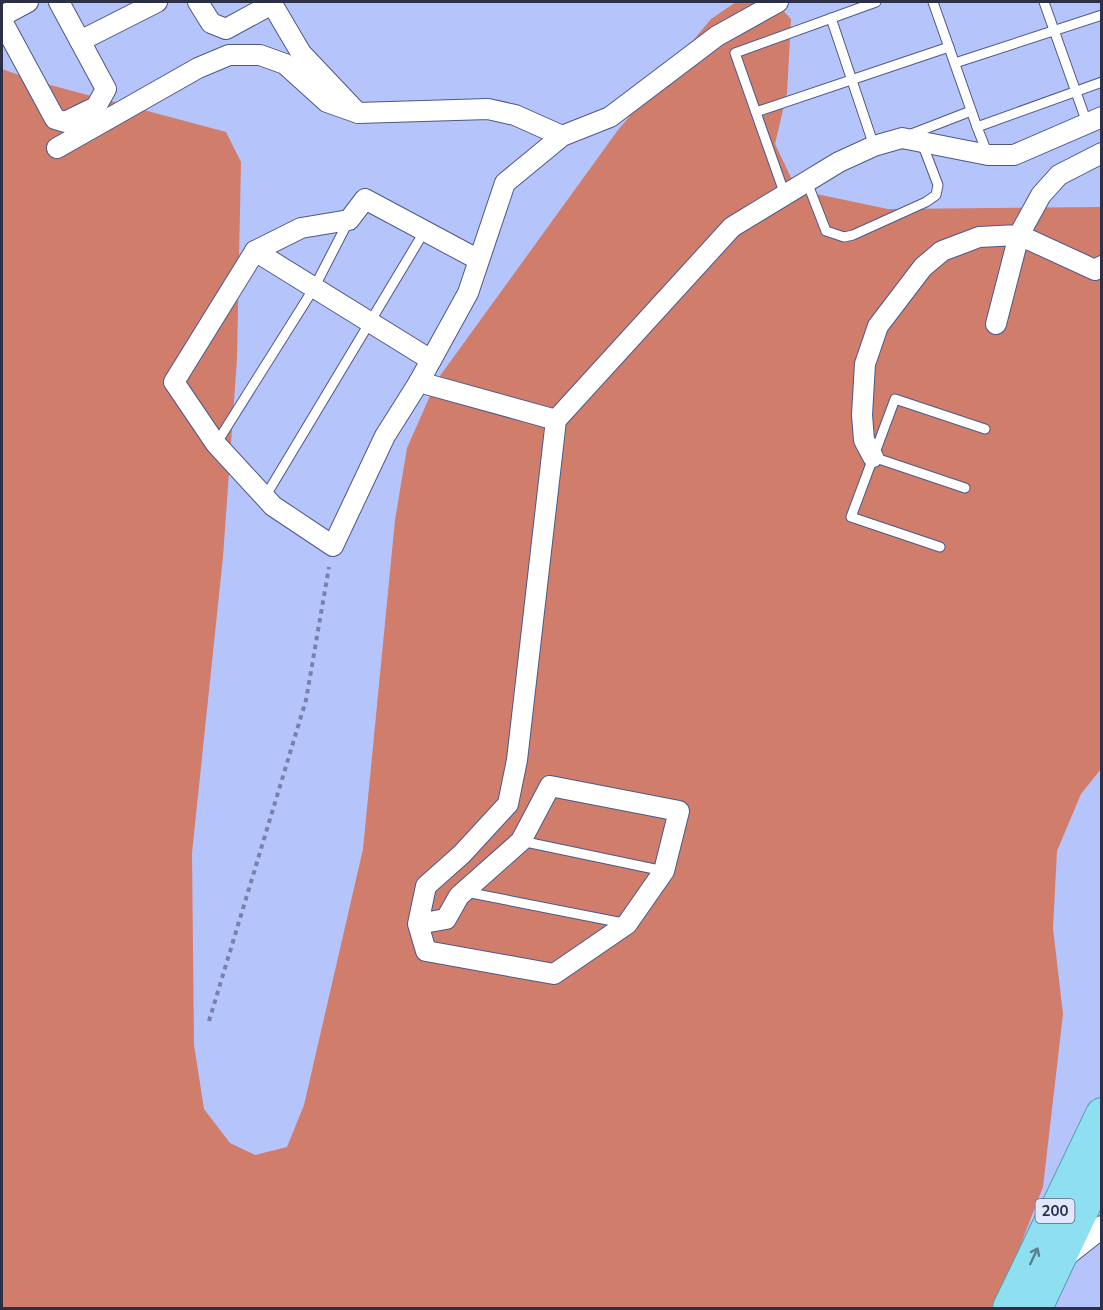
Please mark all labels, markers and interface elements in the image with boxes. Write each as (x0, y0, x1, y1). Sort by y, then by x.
road number: 200 (1036, 1199, 1074, 1223)
one-way arrow (1029, 1247, 1041, 1265)

